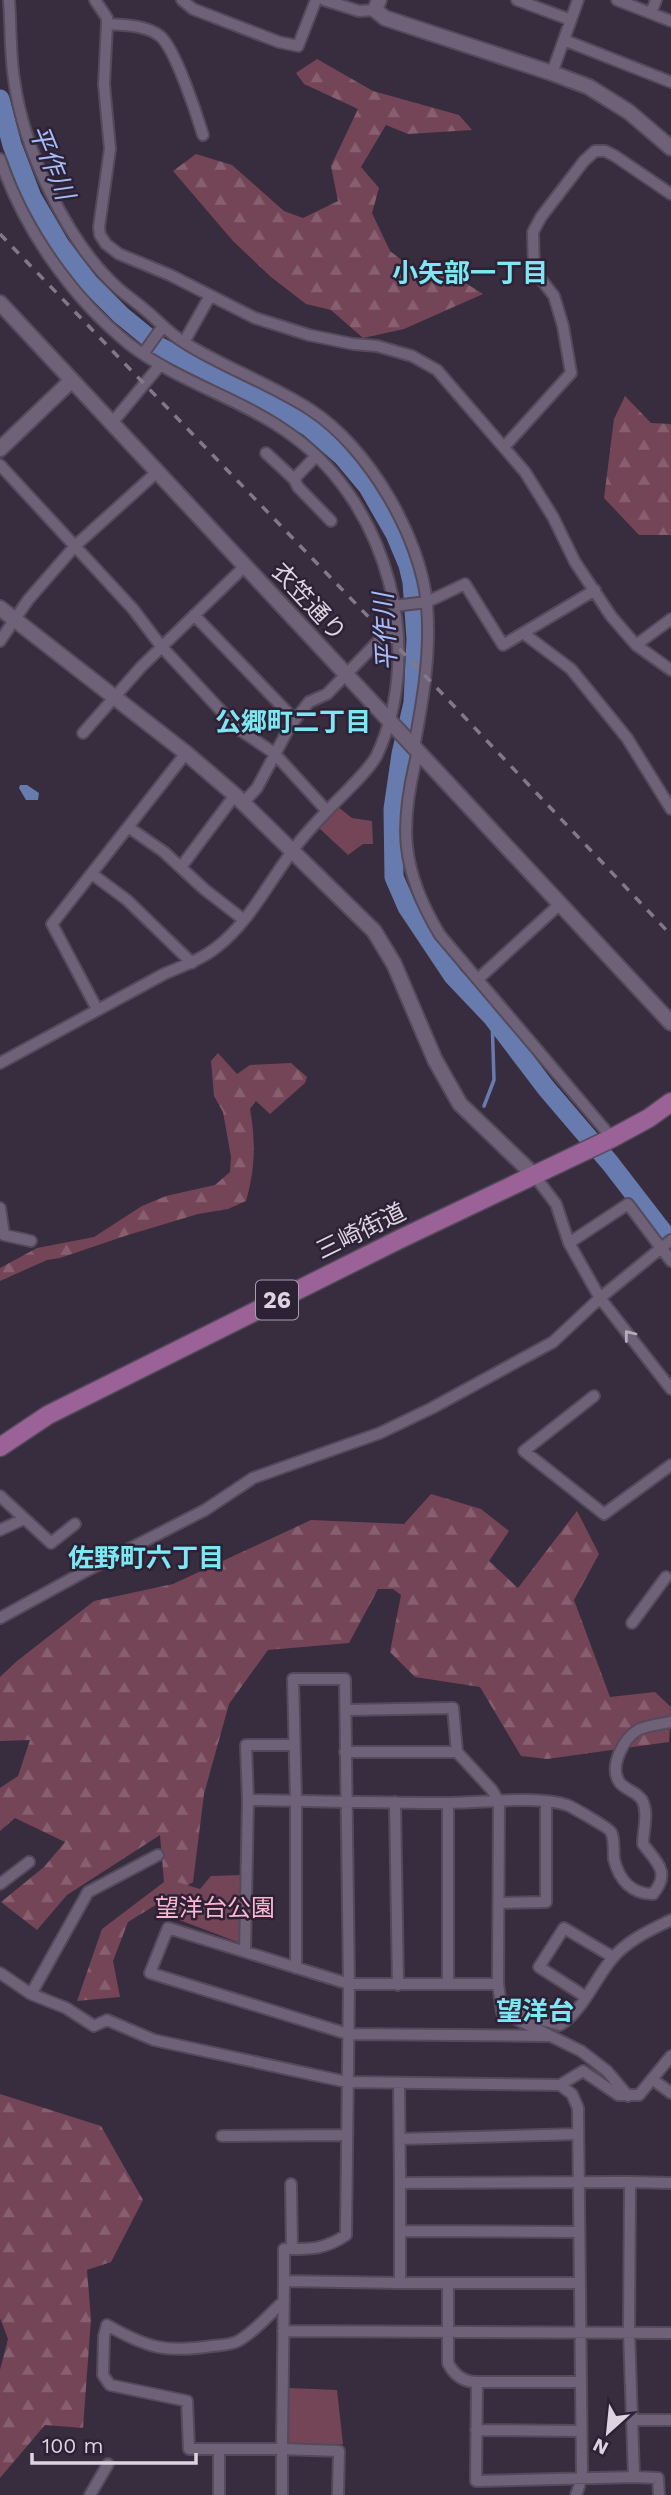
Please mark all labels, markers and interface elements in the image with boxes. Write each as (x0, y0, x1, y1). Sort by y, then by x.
water label: 平作川 (23, 120, 82, 207)
district label: 小矢部一丁目 (392, 258, 548, 288)
street label: 衣笠通り (266, 557, 352, 647)
water label: 平作川 (368, 589, 402, 672)
district label: 公郷町二丁目 (215, 707, 371, 737)
street label: 三崎街道 (312, 1197, 410, 1265)
road number: 26 (256, 1280, 298, 1320)
one-way arrow (624, 1331, 637, 1343)
district label: 佐野町六丁目 (68, 1543, 224, 1573)
park label: 望洋台公園 (155, 1894, 275, 1922)
district label: 望洋台 (496, 1996, 574, 2026)
north arrow (573, 2397, 643, 2467)
scale bar (32, 2422, 196, 2466)
text: 100 m (42, 2433, 104, 2458)
text: N (589, 2433, 612, 2460)

